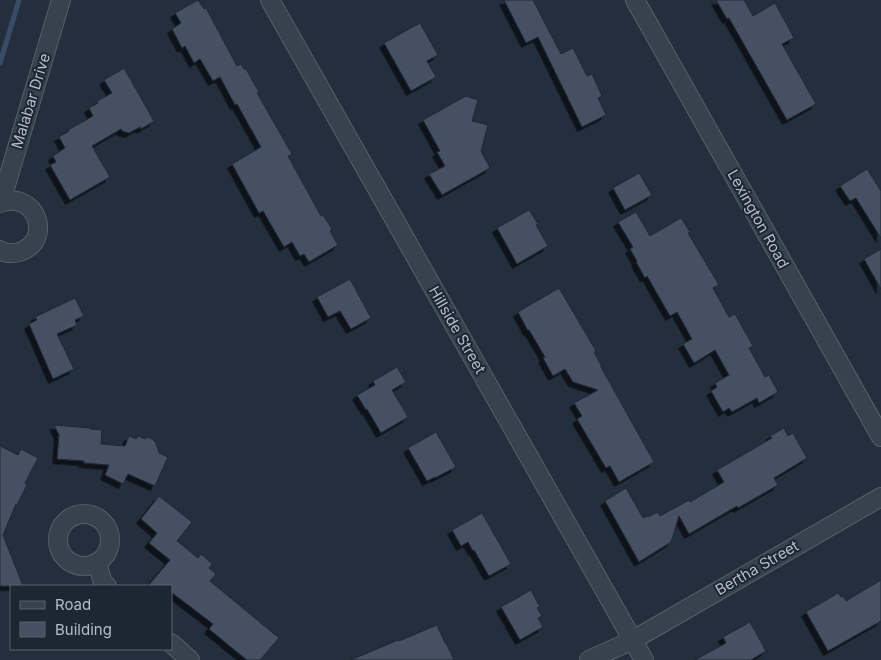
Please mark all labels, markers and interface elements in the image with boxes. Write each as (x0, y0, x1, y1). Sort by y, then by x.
street label: Malabar Drive (7, 51, 54, 151)
street label: Lexington Road (724, 166, 793, 271)
street label: Hillside Street (425, 283, 490, 377)
street label: Bertha Street (712, 536, 802, 599)
legend (10, 585, 172, 650)
text: Road (55, 595, 91, 614)
text: Building (55, 620, 112, 639)

